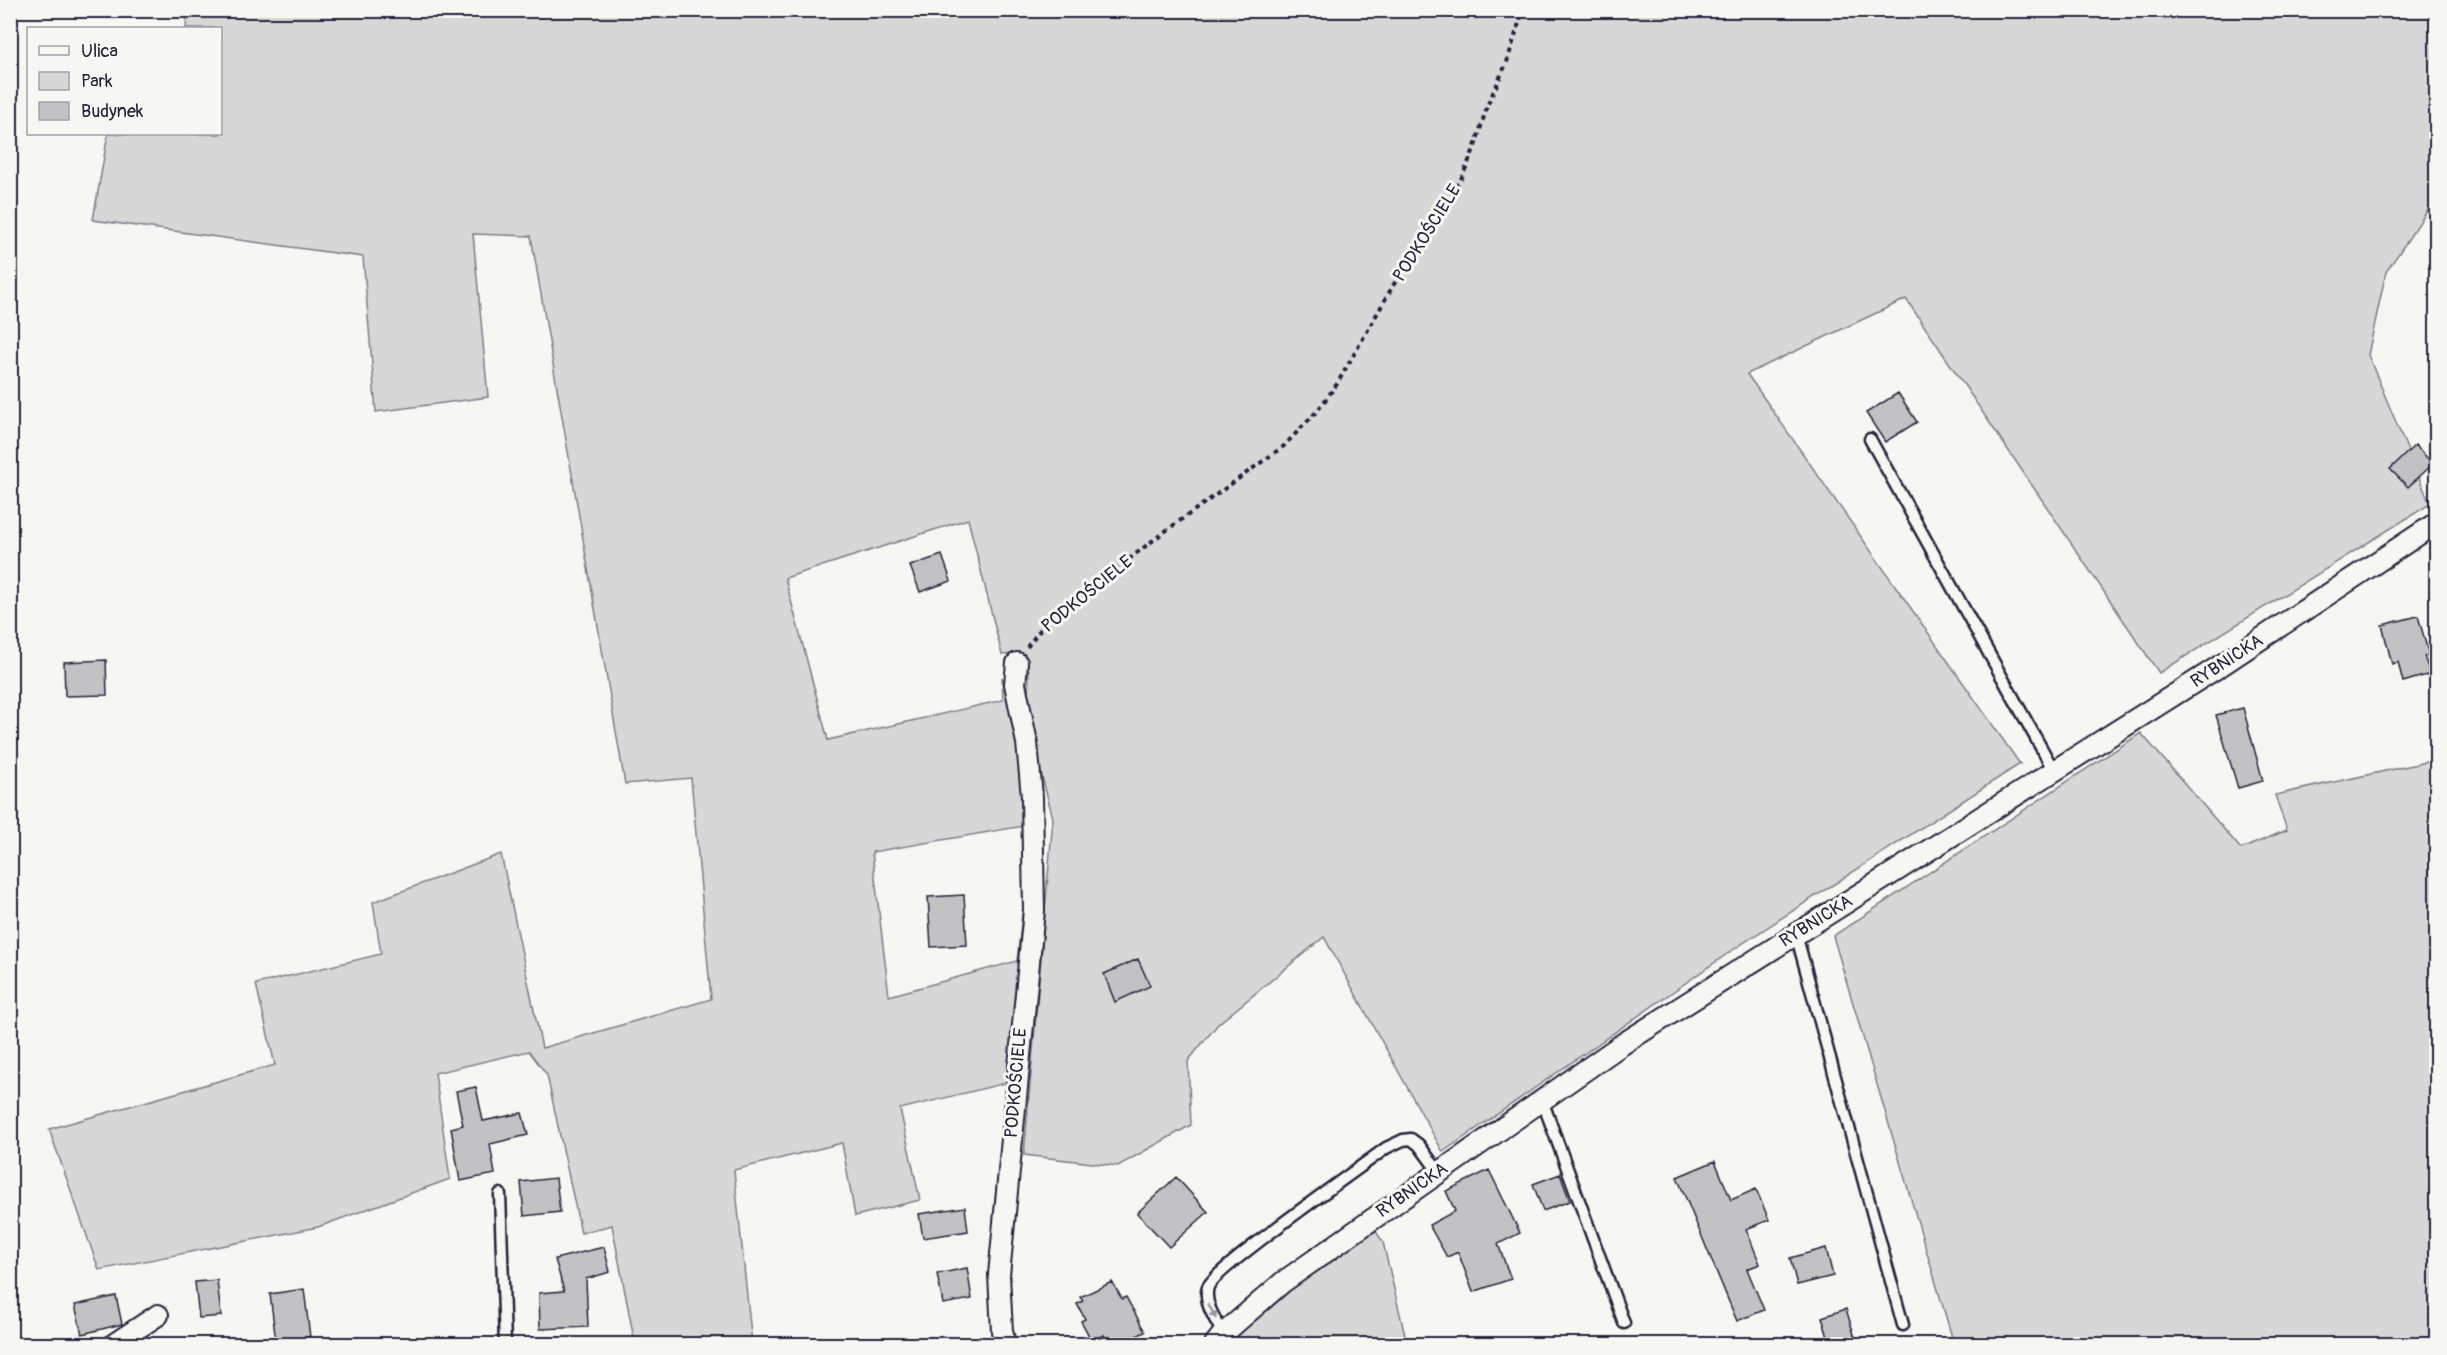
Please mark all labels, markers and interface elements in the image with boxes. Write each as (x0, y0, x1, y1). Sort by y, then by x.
legend (27, 27, 222, 135)
text: Ulica (81, 40, 118, 63)
text: Park (81, 70, 113, 93)
text: Budynek (81, 100, 144, 123)
street label: PODKOŚCIELE (1388, 180, 1466, 286)
street label: PODKOŚCIELE (1037, 550, 1137, 638)
street label: RYBNICKA (2186, 629, 2268, 693)
street label: RYBNICKA (1775, 889, 1857, 952)
street label: PODKOŚCIELE (1000, 1027, 1032, 1139)
street label: RYBNICKA (1372, 1157, 1452, 1223)
one-way arrow (1206, 1302, 1216, 1320)

